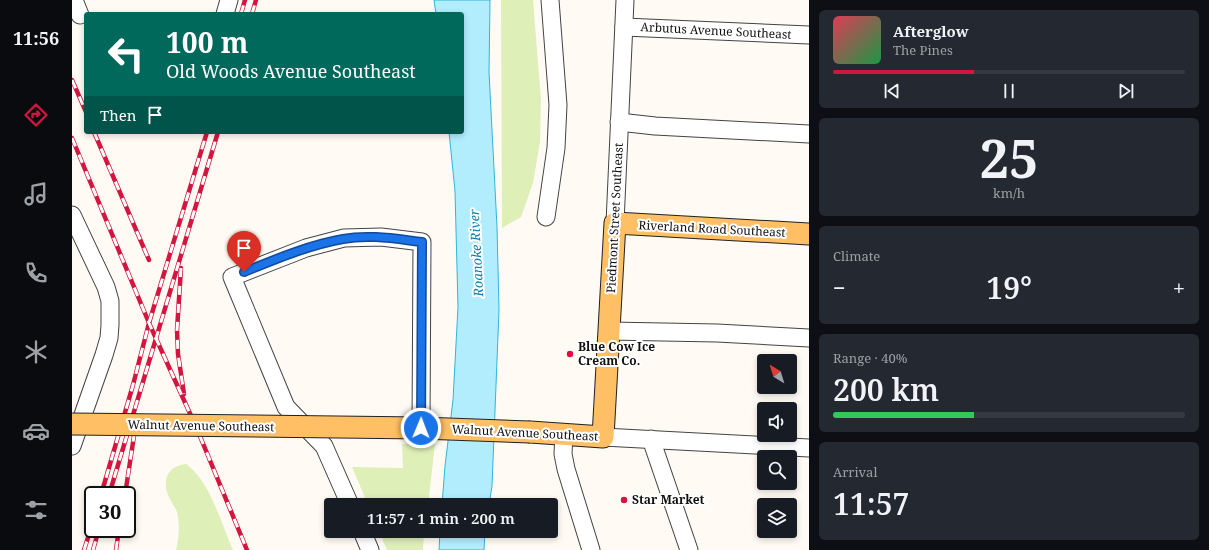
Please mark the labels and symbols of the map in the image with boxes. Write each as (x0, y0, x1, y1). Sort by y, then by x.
street label: Arbutus Avenue Southeast (640, 18, 792, 43)
street label: Piedmont Street Southeast (602, 142, 627, 294)
water label: Roanoke River (465, 208, 487, 298)
street label: Riverland Road Southeast (638, 216, 786, 241)
pin (227, 231, 261, 272)
place label: Blue Cow Ice Cream Co. (578, 338, 655, 369)
marker: Blue Cow Ice Cream Co. (565, 349, 575, 359)
north arrow (757, 354, 797, 394)
position arrow (400, 407, 442, 449)
street label: Walnut Avenue Southeast (128, 416, 274, 435)
street label: Walnut Avenue Southeast (451, 420, 599, 445)
speed limit sign: 30 (84, 486, 136, 538)
place label: Star Market (632, 491, 705, 508)
marker: Star Market (619, 495, 629, 505)

